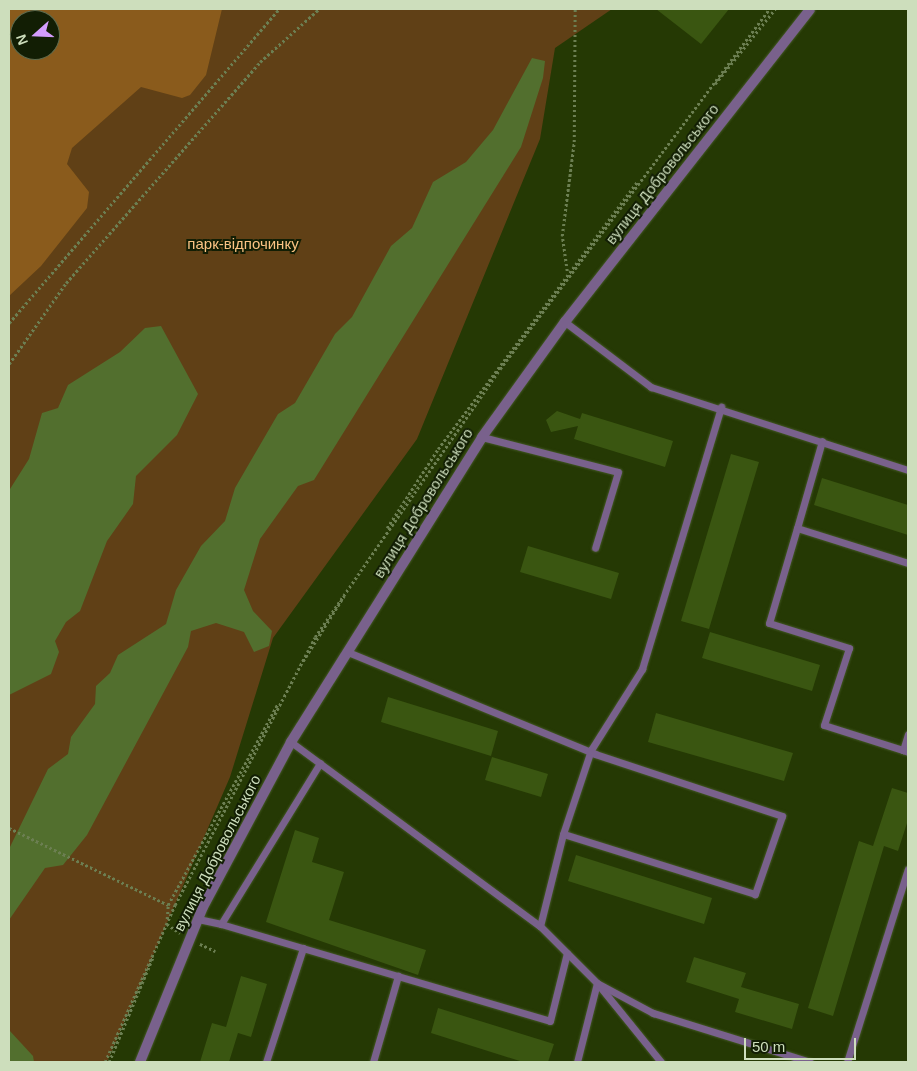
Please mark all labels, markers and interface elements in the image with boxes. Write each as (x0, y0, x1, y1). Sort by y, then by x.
north arrow (10, 10, 60, 60)
text: N (13, 32, 31, 47)
street label: вулиця Добровольського (602, 100, 722, 248)
park label: парк-відпочинку (187, 235, 299, 253)
street label: вулиця Добровольського (370, 425, 476, 581)
street label: вулиця Добровольського (170, 772, 264, 934)
scale bar (747, 1028, 860, 1060)
text: 50 m (752, 1038, 785, 1055)

